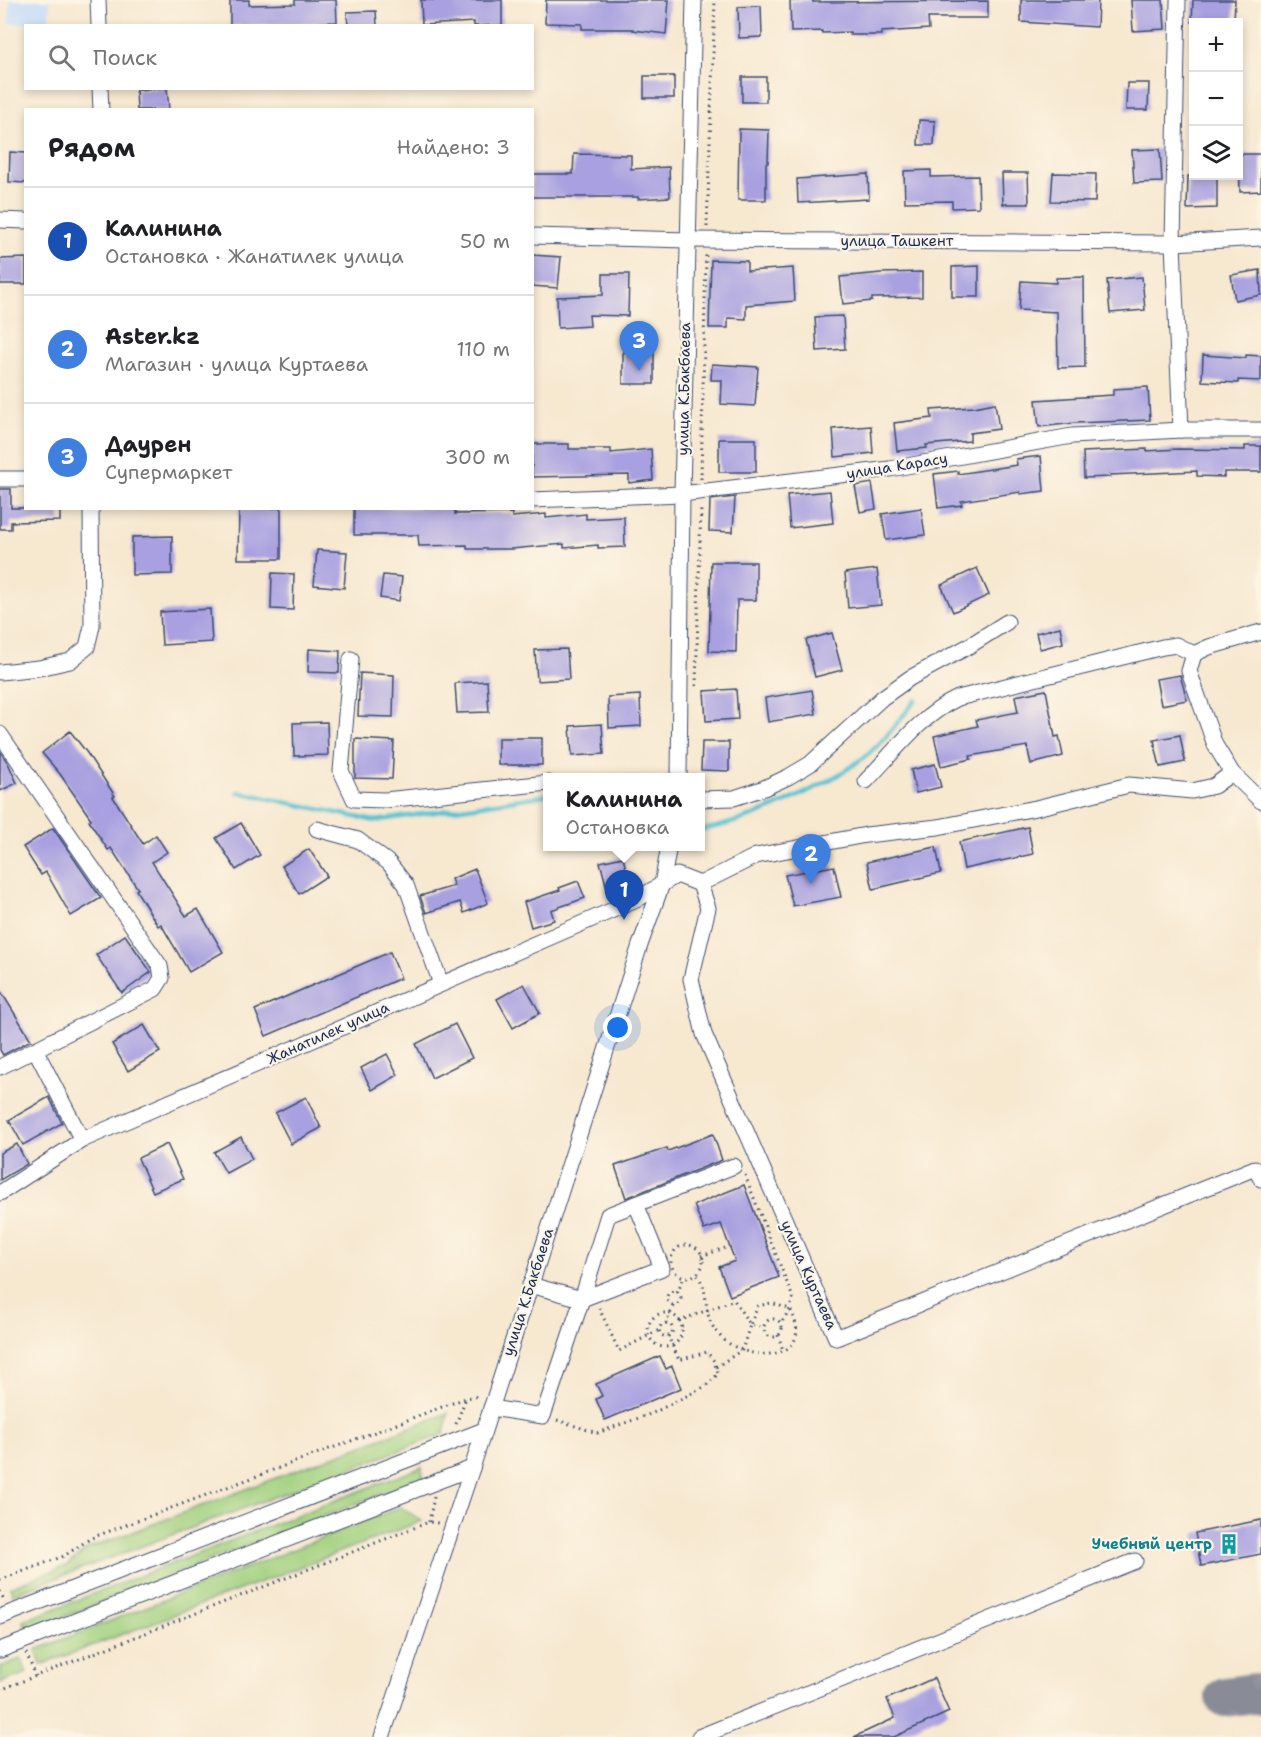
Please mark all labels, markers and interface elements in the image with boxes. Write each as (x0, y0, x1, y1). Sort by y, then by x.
map controls (1189, 18, 1243, 180)
button: + (1189, 18, 1243, 72)
search box (24, 24, 534, 90)
icon: search (45, 41, 78, 74)
text: Поиск (93, 43, 157, 72)
button: − (1189, 72, 1243, 126)
button: layers (1189, 126, 1243, 180)
text: Рядом (48, 130, 135, 165)
text: Найдено: 3 (397, 134, 510, 160)
text: Калинина (105, 214, 222, 243)
text: 1 (63, 228, 72, 254)
text: 50 m (460, 228, 510, 254)
street label: улица Ташкент (841, 231, 954, 251)
text: Остановка · Жанатилек улица (105, 243, 404, 269)
street label: улица К.Бакбаева (673, 321, 695, 456)
text: Aster.kz (105, 322, 200, 351)
pin: 3 (620, 322, 658, 371)
text: 2 (61, 336, 75, 362)
text: 110 m (456, 336, 510, 362)
text: Магазин · улица Куртаева (105, 351, 368, 377)
text: Даурен (105, 430, 192, 459)
text: 3 (61, 444, 75, 470)
text: 300 m (444, 444, 510, 470)
street label: улица Карасу (845, 448, 949, 484)
text: Супермаркет (105, 459, 232, 485)
popup (543, 773, 705, 851)
text: Калинина (566, 785, 682, 814)
text: Остановка (566, 814, 669, 840)
pin: 2 (792, 834, 830, 884)
pin: 1 (604, 870, 644, 920)
street label: Жанатилек улица (264, 997, 393, 1069)
your location (603, 1013, 632, 1042)
street label: улица Куртаева (776, 1217, 842, 1334)
street label: улица К.Бакбаева (498, 1225, 558, 1359)
building icon: Учебный центр (1217, 1532, 1241, 1556)
place label: Учебный центр (1092, 1534, 1212, 1554)

